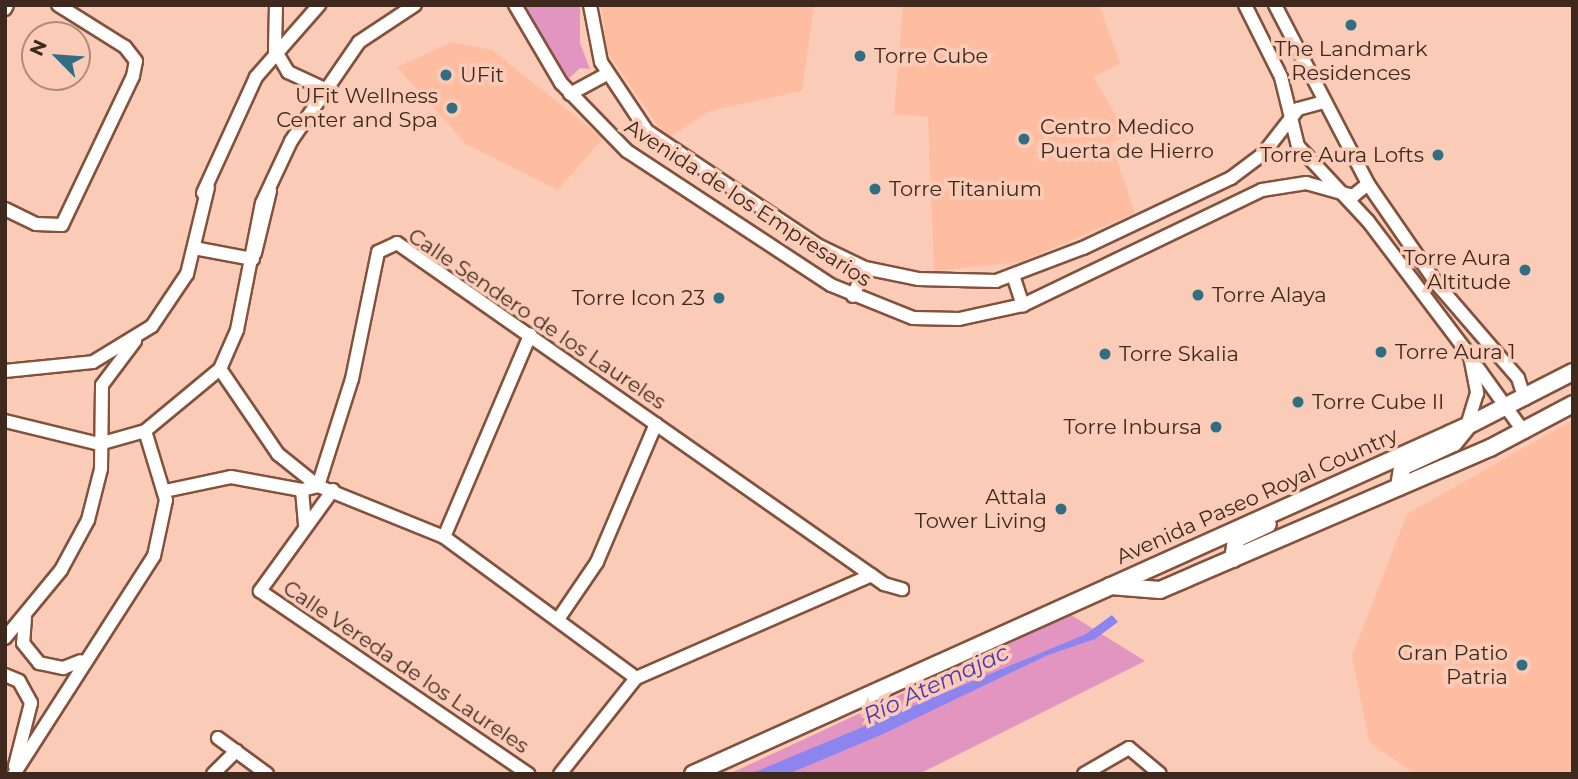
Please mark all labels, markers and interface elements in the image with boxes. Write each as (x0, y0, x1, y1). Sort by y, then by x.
marker: The Landmark Residences (1343, 17, 1359, 33)
north arrow (21, 21, 91, 91)
text: N (25, 36, 52, 60)
place label: The Landmark Residences (1274, 36, 1428, 86)
place label: Torre Cube (874, 43, 988, 69)
marker: Torre Cube (852, 48, 868, 64)
place label: UFit (460, 62, 504, 88)
marker: UFit (438, 67, 454, 83)
place label: UFit Wellness Center and Spa (276, 83, 438, 133)
marker: UFit Wellness Center and Spa (444, 100, 460, 116)
street label: Avenida de los Empresarios (620, 114, 876, 292)
place label: Centro Medico Puerta de Hierro (1040, 114, 1214, 164)
marker: Centro Medico Puerta de Hierro (1014, 129, 1034, 149)
place label: Torre Aura Lofts (1260, 142, 1424, 168)
marker: Torre Aura Lofts (1430, 147, 1446, 163)
place label: Torre Titanium (889, 176, 1042, 202)
marker: Torre Titanium (867, 181, 883, 197)
street label: Calle Sendero de los Laureles (403, 223, 671, 415)
place label: Torre Aura Altitude (1403, 245, 1511, 295)
marker: Torre Aura Altitude (1517, 262, 1533, 278)
place label: Torre Alaya (1212, 282, 1327, 308)
place label: Torre Icon 23 (572, 285, 705, 311)
marker: Torre Alaya (1190, 287, 1206, 303)
marker: Torre Icon 23 (711, 290, 727, 306)
place label: Torre Aura 1 (1395, 339, 1516, 365)
place label: Torre Skalia (1119, 341, 1239, 367)
marker: Torre Aura 1 (1373, 344, 1389, 360)
marker: Torre Skalia (1097, 346, 1113, 362)
place label: Torre Cube II (1312, 389, 1444, 415)
marker: Torre Cube II (1290, 394, 1306, 410)
place label: Torre Inbursa (1063, 414, 1202, 440)
marker: Torre Inbursa (1208, 419, 1224, 435)
street label: Avenida Paseo Royal Country (1112, 422, 1402, 570)
place label: Attala Tower Living (915, 484, 1047, 534)
marker: Attala Tower Living (1053, 501, 1069, 517)
street label: Calle Vereda de los Laureles (278, 575, 534, 759)
water label: Río Atemajac (859, 638, 1013, 730)
place label: Gran Patio Patria (1398, 640, 1508, 690)
marker: Gran Patio Patria (1514, 657, 1530, 673)

